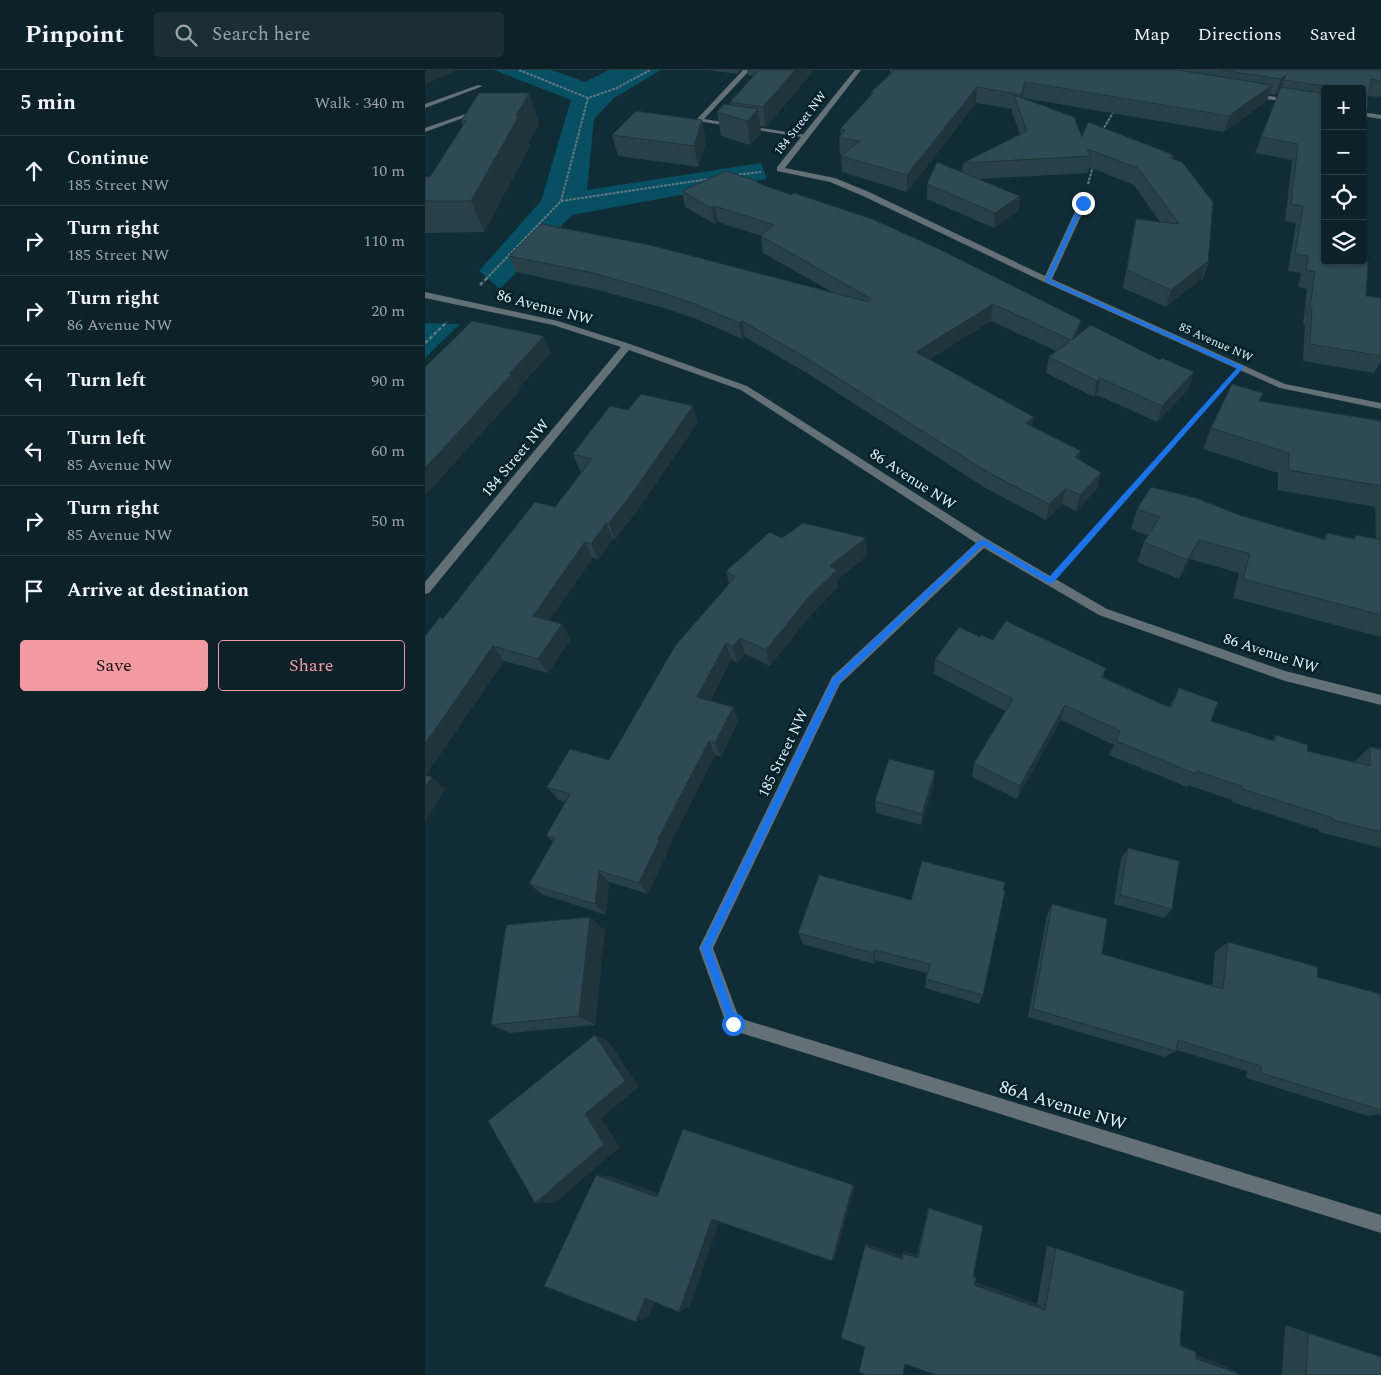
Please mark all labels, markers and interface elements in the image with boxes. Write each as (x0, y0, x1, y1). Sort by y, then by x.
search box (154, 12, 504, 57)
text: Pinpoint (25, 17, 124, 53)
text: Search here (212, 20, 310, 49)
icon: search (172, 21, 200, 49)
text: Map (1134, 21, 1170, 48)
text: Directions (1198, 21, 1282, 48)
text: Saved (1310, 21, 1356, 48)
map controls (1321, 85, 1366, 265)
button: + (1321, 85, 1366, 130)
text: 5 min (20, 87, 76, 119)
street label: 184 Street NW (769, 87, 832, 159)
text: Walk · 340 m (314, 91, 405, 115)
button: − (1321, 130, 1366, 175)
text: Continue (67, 144, 149, 173)
icon: ahead (20, 157, 48, 185)
text: 10 m (371, 159, 405, 183)
text: 185 Street NW (67, 173, 169, 197)
button: locate (1321, 175, 1366, 220)
route end (1072, 192, 1095, 215)
text: Turn right (67, 214, 160, 243)
button: layers (1321, 220, 1366, 265)
icon: right (20, 227, 48, 255)
text: 110 m (363, 229, 405, 253)
text: 185 Street NW (67, 243, 169, 267)
text: Turn right (67, 284, 160, 313)
street label: 86 Avenue NW (494, 284, 596, 331)
icon: right (20, 297, 48, 325)
text: 20 m (371, 299, 405, 323)
text: 86 Avenue NW (67, 313, 172, 337)
street label: 85 Avenue NW (1176, 318, 1256, 367)
text: Turn left (67, 366, 146, 395)
icon: left (20, 367, 48, 395)
text: 90 m (371, 369, 405, 393)
street label: 184 Street NW (476, 414, 555, 502)
text: Turn left (67, 424, 146, 453)
icon: left (20, 437, 48, 465)
text: 60 m (371, 439, 405, 463)
street label: 86 Avenue NW (865, 443, 961, 516)
text: 85 Avenue NW (67, 453, 172, 477)
text: Turn right (67, 494, 160, 523)
icon: right (20, 507, 48, 535)
text: 50 m (371, 509, 405, 533)
text: 85 Avenue NW (67, 523, 172, 547)
text: Arrive at destination (67, 576, 249, 605)
icon: arrive (20, 577, 48, 605)
street label: 86 Avenue NW (1220, 627, 1322, 680)
button: Save (20, 640, 208, 691)
button: Share (218, 640, 405, 691)
street label: 185 Street NW (752, 705, 815, 801)
route start (722, 1013, 745, 1036)
street label: 86A Avenue NW (996, 1073, 1130, 1138)

